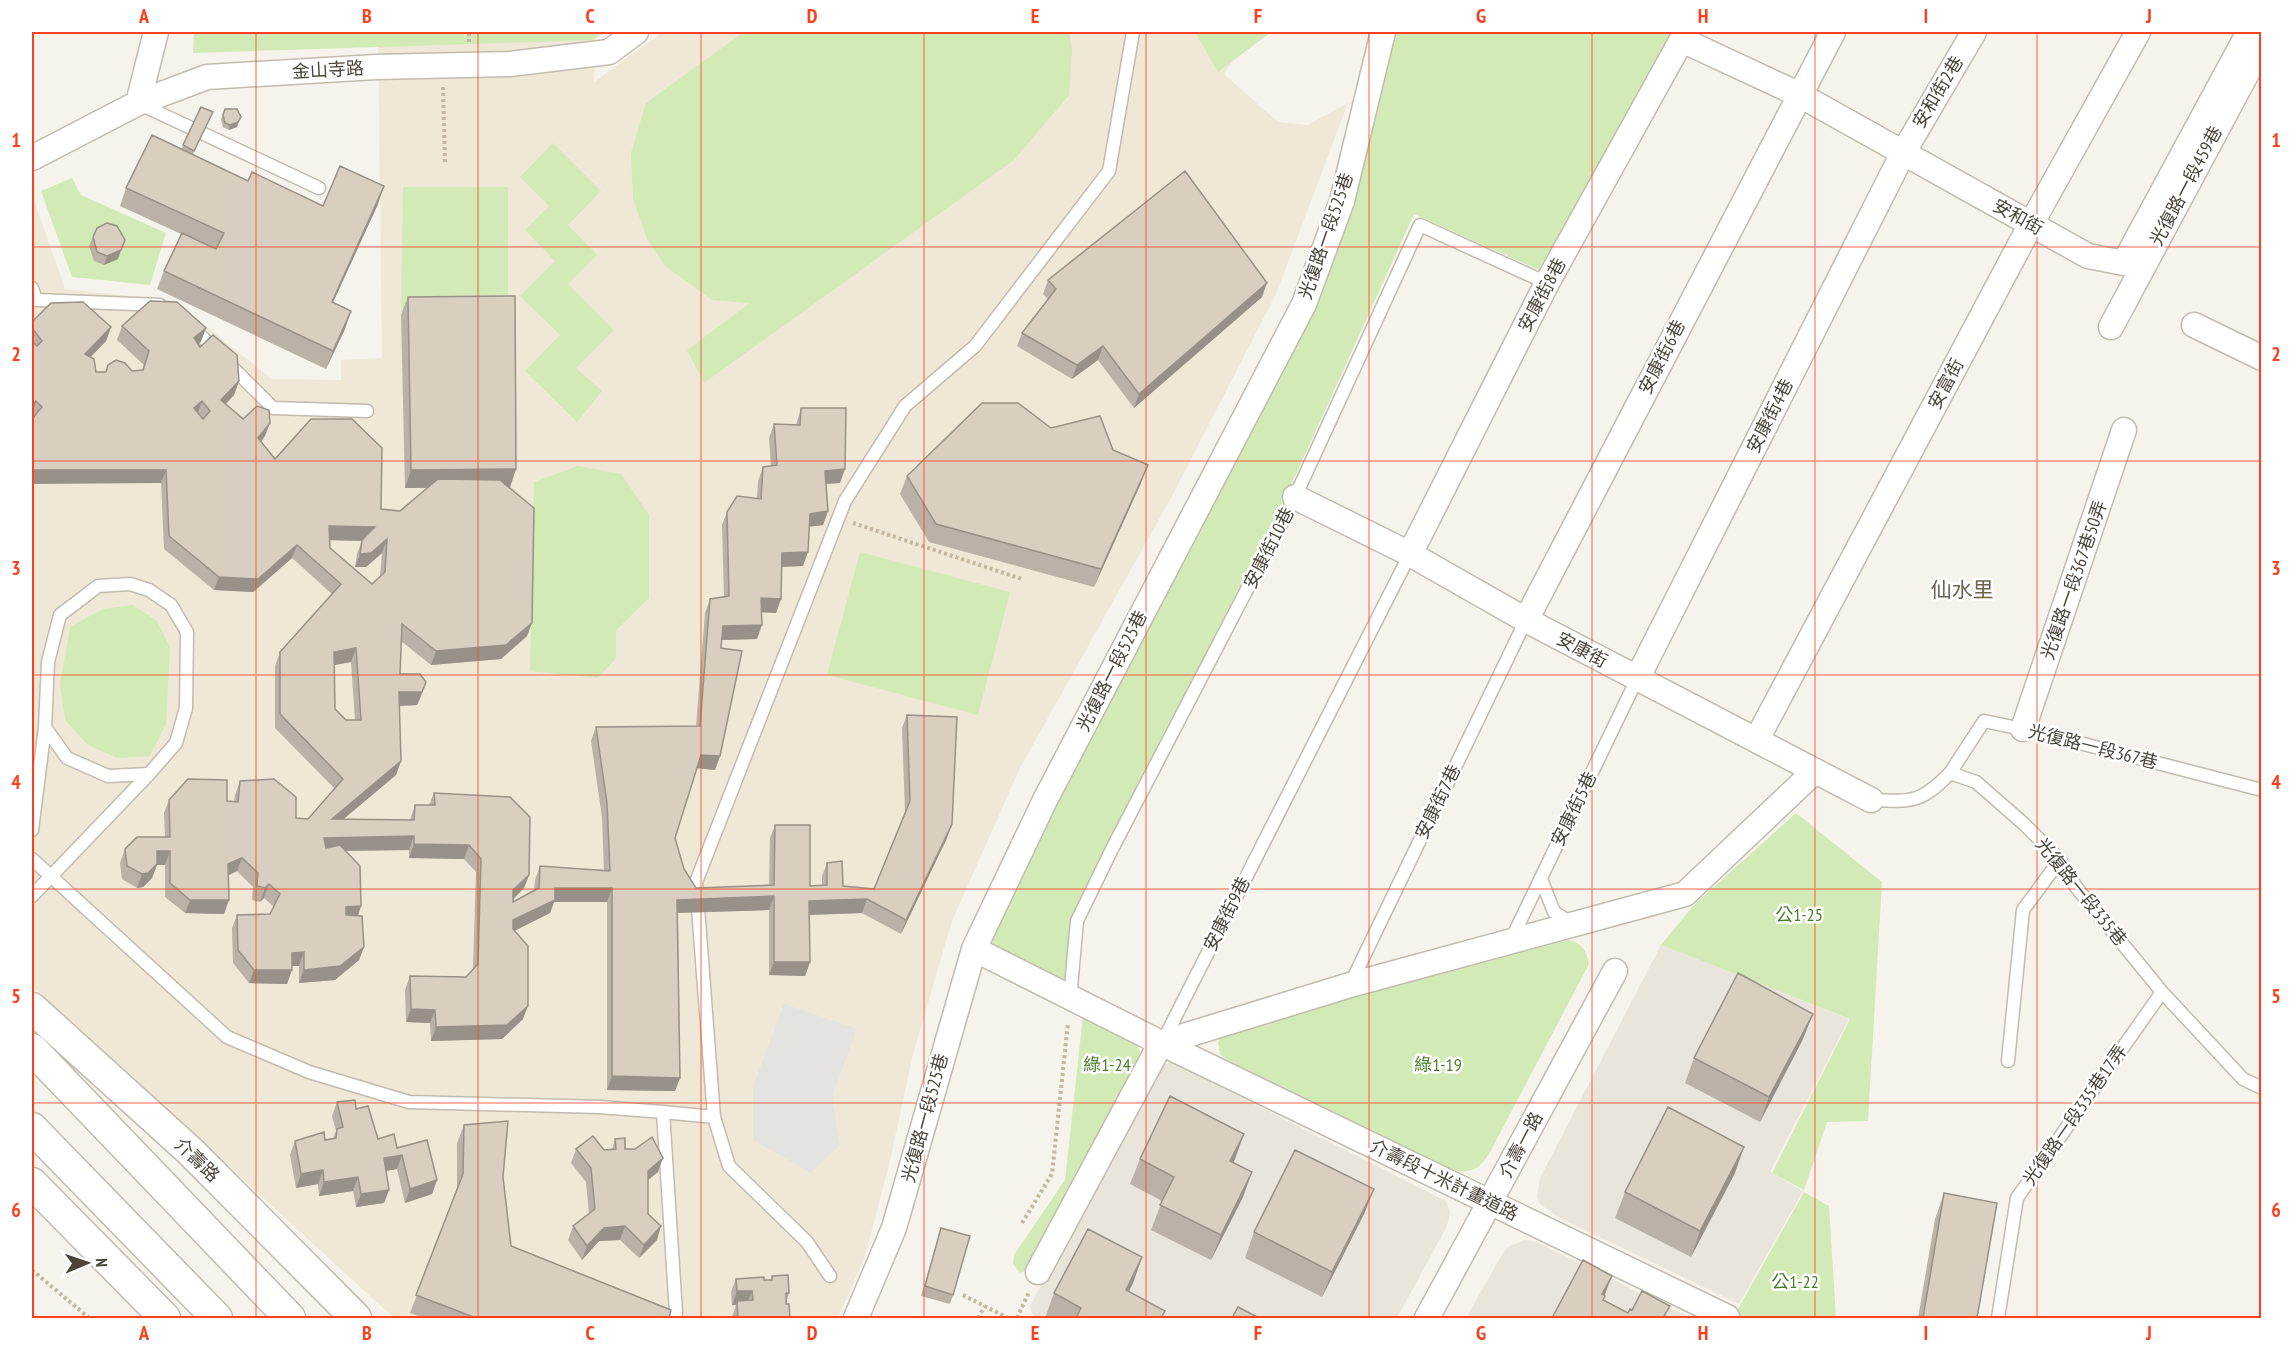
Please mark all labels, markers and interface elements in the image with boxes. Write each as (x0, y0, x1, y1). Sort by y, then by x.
text: A (138, 3, 150, 29)
text: B (362, 3, 372, 29)
text: C (585, 3, 595, 29)
text: D (807, 3, 818, 29)
text: E (1031, 3, 1039, 29)
text: F (1254, 3, 1262, 29)
text: G (1476, 3, 1486, 29)
text: H (1698, 3, 1708, 29)
text: I (1924, 3, 1928, 29)
text: J (2145, 3, 2152, 29)
street label: 安和街2巷 (1907, 51, 1968, 132)
street label: 金山寺路 (291, 56, 365, 83)
street label: 光復路一段459巷 (2144, 122, 2227, 250)
text: 1 (11, 127, 21, 153)
text: 1 (2271, 127, 2281, 153)
street label: 光復路一段525巷 (1293, 170, 1358, 302)
street label: 安和街 (1989, 193, 2047, 240)
street label: 安康街8巷 (1513, 254, 1571, 336)
street label: 安康街6巷 (1633, 316, 1690, 398)
text: 2 (11, 341, 21, 367)
text: 2 (2271, 341, 2281, 367)
street label: 安富街 (1923, 355, 1968, 413)
street label: 安康街4巷 (1741, 375, 1798, 457)
street label: 光復路一段367巷50弄 (2036, 497, 2112, 662)
street label: 安康街10巷 (1238, 503, 1299, 592)
text: 3 (11, 555, 21, 581)
text: 3 (2271, 555, 2281, 581)
district label: 仙水里 (1931, 576, 1994, 603)
street label: 光復路一段525巷 (1071, 607, 1152, 735)
street label: 安康街 (1553, 627, 1611, 672)
street label: 光復路一段367巷 (2026, 719, 2160, 774)
street label: 安康街7巷 (1410, 761, 1465, 843)
street label: 安康街5巷 (1546, 768, 1601, 850)
text: 4 (11, 769, 21, 795)
text: 4 (2271, 769, 2281, 795)
street label: 光復路一段335巷 (2031, 833, 2132, 950)
street label: 安康街9巷 (1198, 873, 1255, 955)
park label: 公1-25 (1775, 903, 1823, 926)
text: 5 (11, 983, 21, 1009)
text: 5 (2271, 983, 2281, 1009)
street label: 光復路一段335巷17弄 (2017, 1040, 2132, 1190)
street label: 光復路一段525巷 (896, 1051, 953, 1185)
park label: 綠1-24 (1083, 1053, 1131, 1076)
park label: 綠1-19 (1414, 1053, 1462, 1076)
street label: 介壽一路 (1494, 1108, 1548, 1182)
street label: 介壽路 (170, 1133, 225, 1187)
street label: 介壽段十米計畫道路 (1366, 1134, 1522, 1225)
text: 6 (11, 1197, 21, 1223)
text: 6 (2271, 1197, 2281, 1223)
north arrow (57, 1233, 117, 1293)
text: N (92, 1258, 112, 1267)
park label: 公1-22 (1771, 1270, 1819, 1293)
text: A (138, 1320, 150, 1346)
text: B (362, 1320, 372, 1346)
text: C (585, 1320, 595, 1346)
text: D (807, 1320, 818, 1346)
text: E (1031, 1320, 1039, 1346)
text: F (1254, 1320, 1262, 1346)
text: G (1476, 1320, 1486, 1346)
text: H (1698, 1320, 1708, 1346)
text: I (1924, 1320, 1928, 1346)
text: J (2145, 1320, 2152, 1346)

